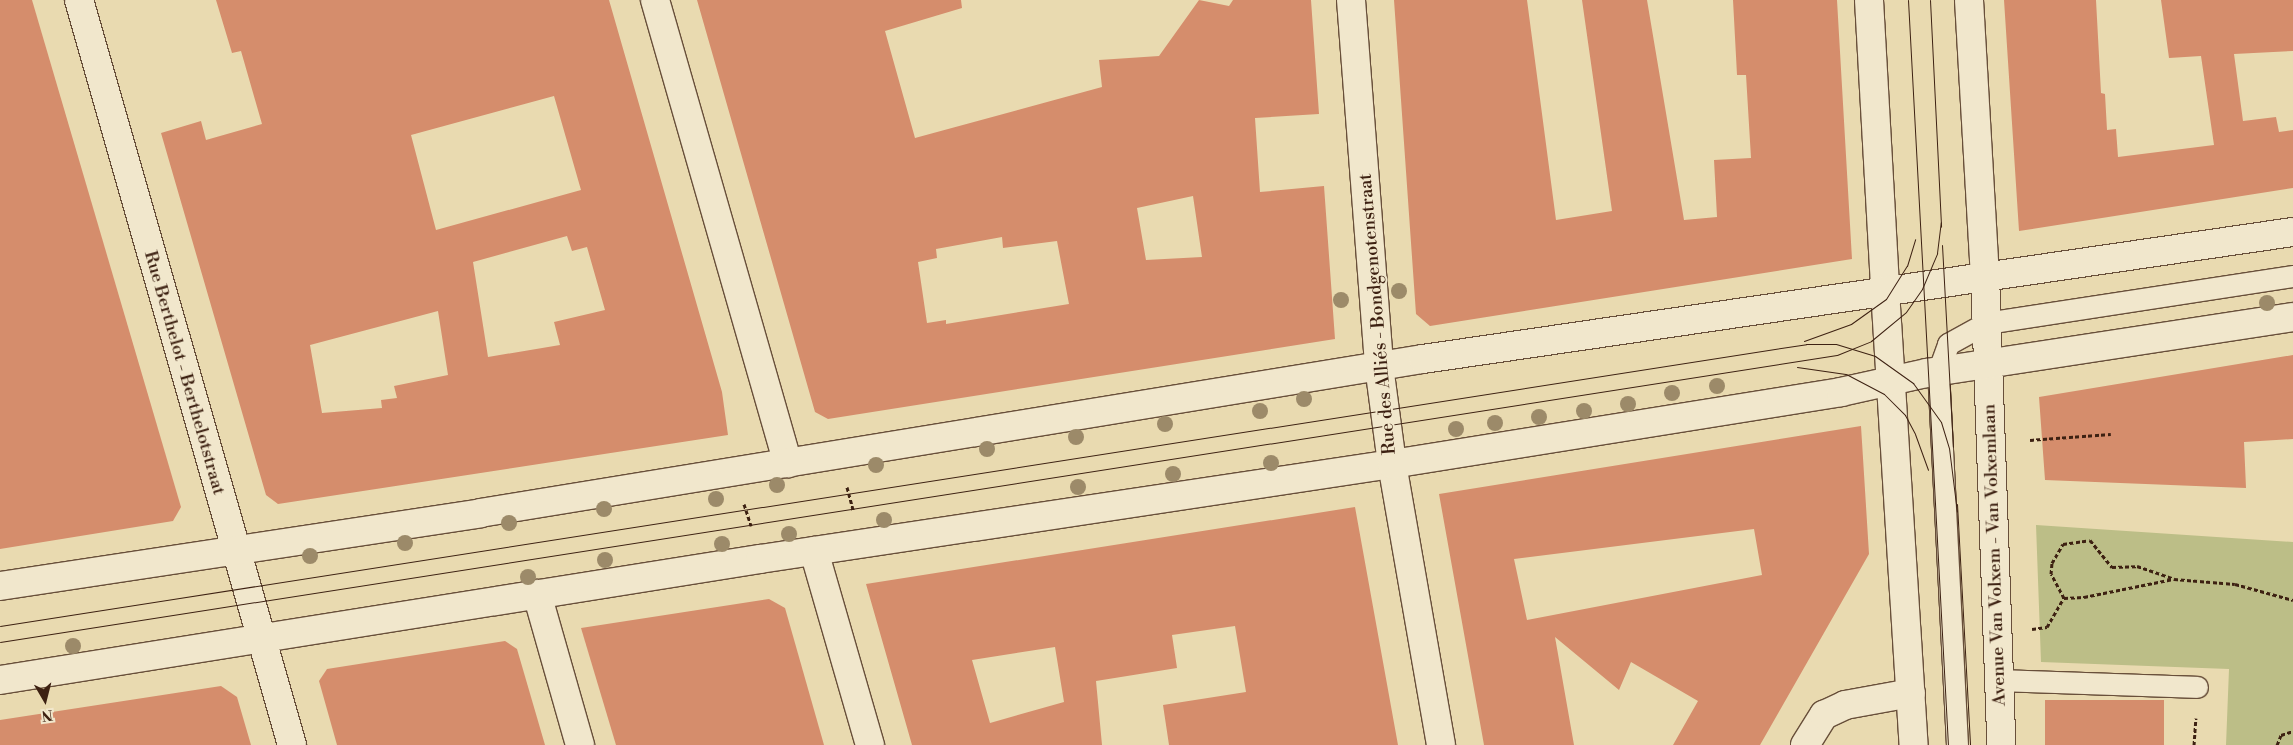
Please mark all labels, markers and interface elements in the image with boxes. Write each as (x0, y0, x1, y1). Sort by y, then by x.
street label: Rue des Alliés - Bondgenotenstraat (1355, 172, 1401, 456)
street label: Rue Berthelot - Berthelotstraat (139, 248, 229, 498)
street label: Avenue Van Volxem - Van Volxemlaan (1979, 404, 2011, 706)
north arrow (20, 675, 70, 725)
text: N (40, 705, 54, 725)

